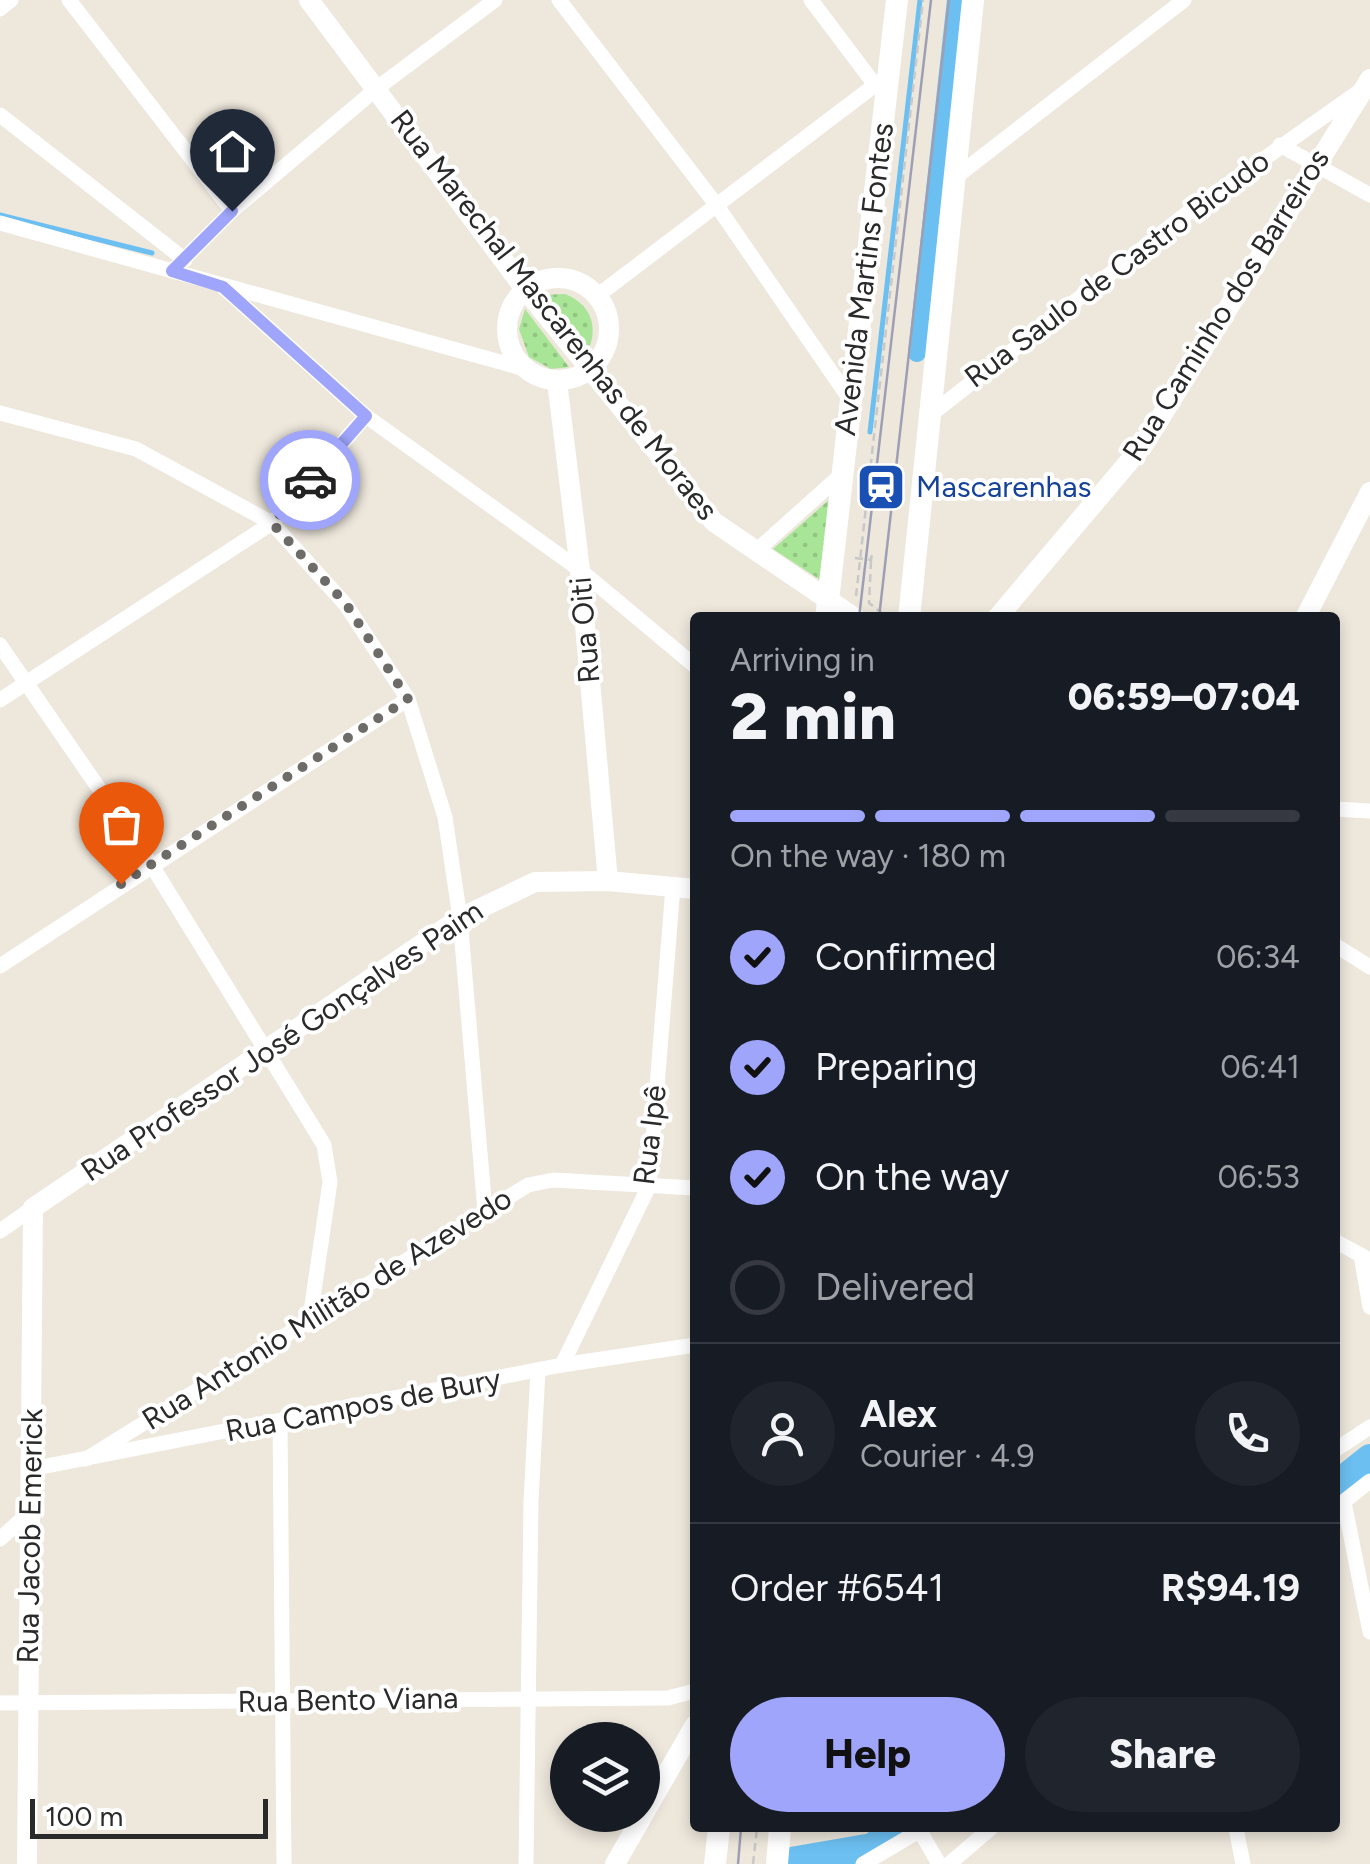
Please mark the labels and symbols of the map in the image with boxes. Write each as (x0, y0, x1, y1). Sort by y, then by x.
street label: Rua Marechal Mascarenhas de Moraes (383, 102, 726, 527)
pin (190, 109, 275, 212)
street label: Avenida Martins Fontes (826, 120, 901, 437)
street label: Rua Saulo de Castro Bicudo (957, 142, 1276, 395)
street label: Rua Caminho dos Barreiros (1114, 142, 1337, 468)
courier (260, 430, 360, 530)
station icon: Mascarenhas (855, 461, 907, 513)
place label: Mascarenhas (916, 468, 1091, 505)
street label: Rua Oiti (561, 575, 608, 685)
pin (79, 782, 164, 885)
street label: Rua Professor José Gonçalves Paim (74, 892, 490, 1189)
street label: Rua Ipê (625, 1083, 674, 1187)
street label: Rua Antonio Militão de Azevedo (135, 1179, 518, 1438)
street label: Rua Campos de Bury (222, 1360, 504, 1449)
street label: Rua Jacob Emerick (9, 1408, 50, 1664)
street label: Rua Bento Viana (237, 1679, 459, 1720)
scale bar (30, 1794, 268, 1838)

